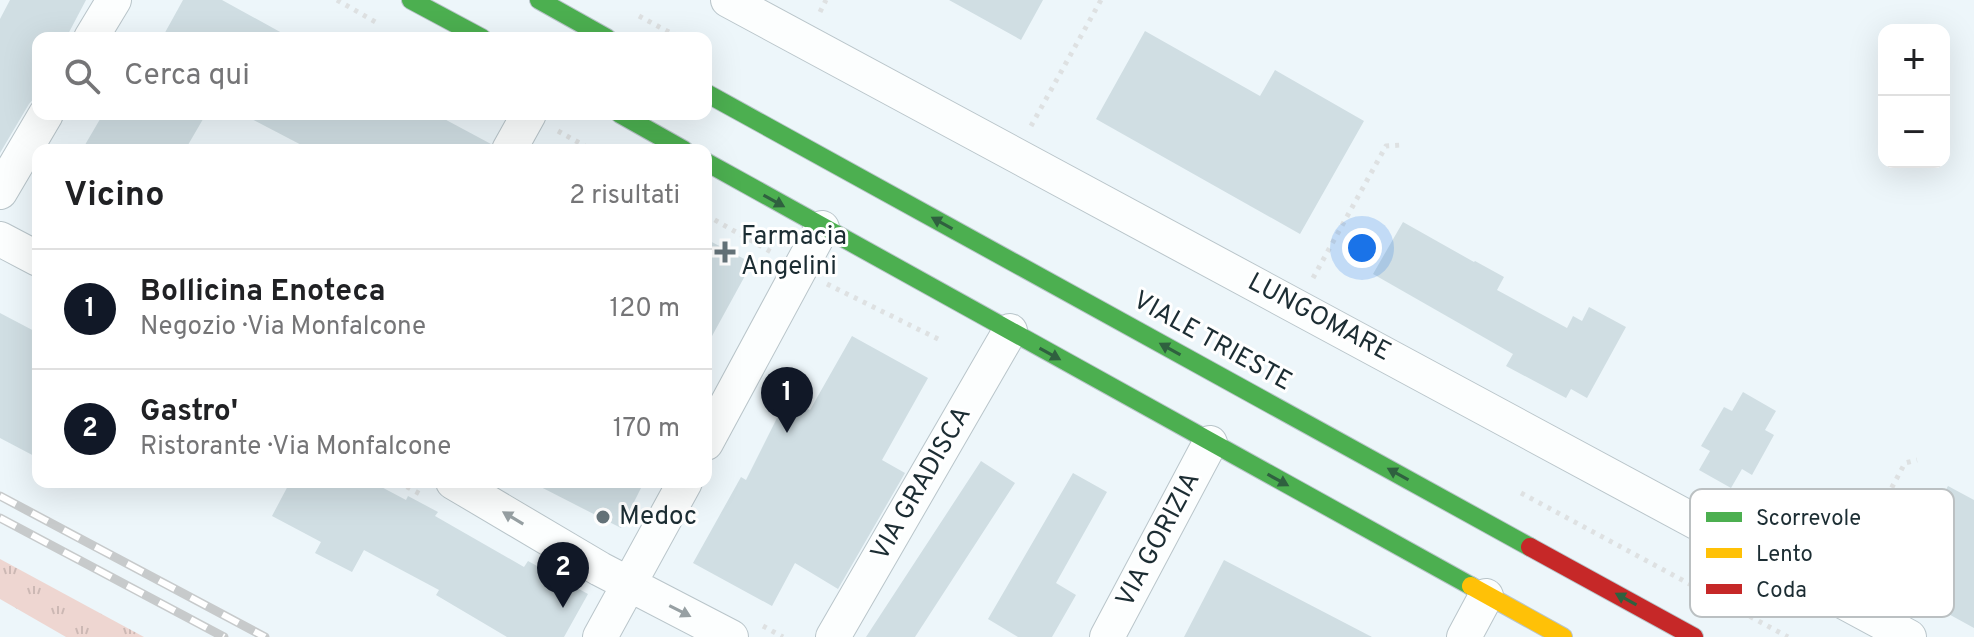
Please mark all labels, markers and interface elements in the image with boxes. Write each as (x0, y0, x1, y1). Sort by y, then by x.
map controls (1878, 24, 1950, 168)
button: + (1878, 24, 1950, 96)
search box (32, 32, 712, 120)
icon: search (60, 54, 104, 98)
text: Cerca qui (124, 58, 250, 95)
button: − (1878, 96, 1950, 168)
text: Vicino (64, 175, 164, 218)
text: 2 risultati (569, 180, 680, 213)
one-way arrow (763, 194, 785, 208)
one-way arrow (931, 216, 954, 230)
place label: Farmacia Angelini (741, 221, 847, 284)
your location (1342, 228, 1382, 268)
marker: Farmacia Angelini (716, 243, 734, 261)
street label: LUNGOMARE (1242, 266, 1396, 370)
text: Bollicina Enoteca (140, 274, 385, 311)
street label: VIALE TRIESTE (1127, 285, 1297, 399)
text: 1 (85, 293, 95, 326)
text: 120 m (610, 293, 680, 326)
text: Negozio · Via Monfalcone (140, 311, 426, 344)
one-way arrow (1159, 342, 1181, 356)
one-way arrow (1039, 347, 1062, 361)
pin: 1 (761, 367, 813, 433)
text: Gastro' (140, 394, 238, 431)
street label: VIA GRADISCA (865, 401, 979, 567)
text: 2 (82, 413, 98, 446)
text: 170 m (613, 413, 680, 446)
text: Ristorante · Via Monfalcone (140, 431, 451, 464)
street label: VIA GORIZIA (1110, 467, 1208, 613)
one-way arrow (1387, 467, 1409, 481)
one-way arrow (1266, 473, 1289, 487)
legend (1690, 489, 1954, 617)
place label: Medoc (619, 501, 697, 534)
text: Scorrevole (1756, 506, 1861, 533)
marker: Medoc (594, 508, 612, 526)
one-way arrow (502, 511, 524, 525)
pin: 2 (537, 542, 589, 608)
text: Lento (1756, 542, 1813, 569)
text: Coda (1756, 578, 1807, 605)
one-way arrow (1614, 593, 1637, 606)
one-way arrow (669, 604, 692, 618)

